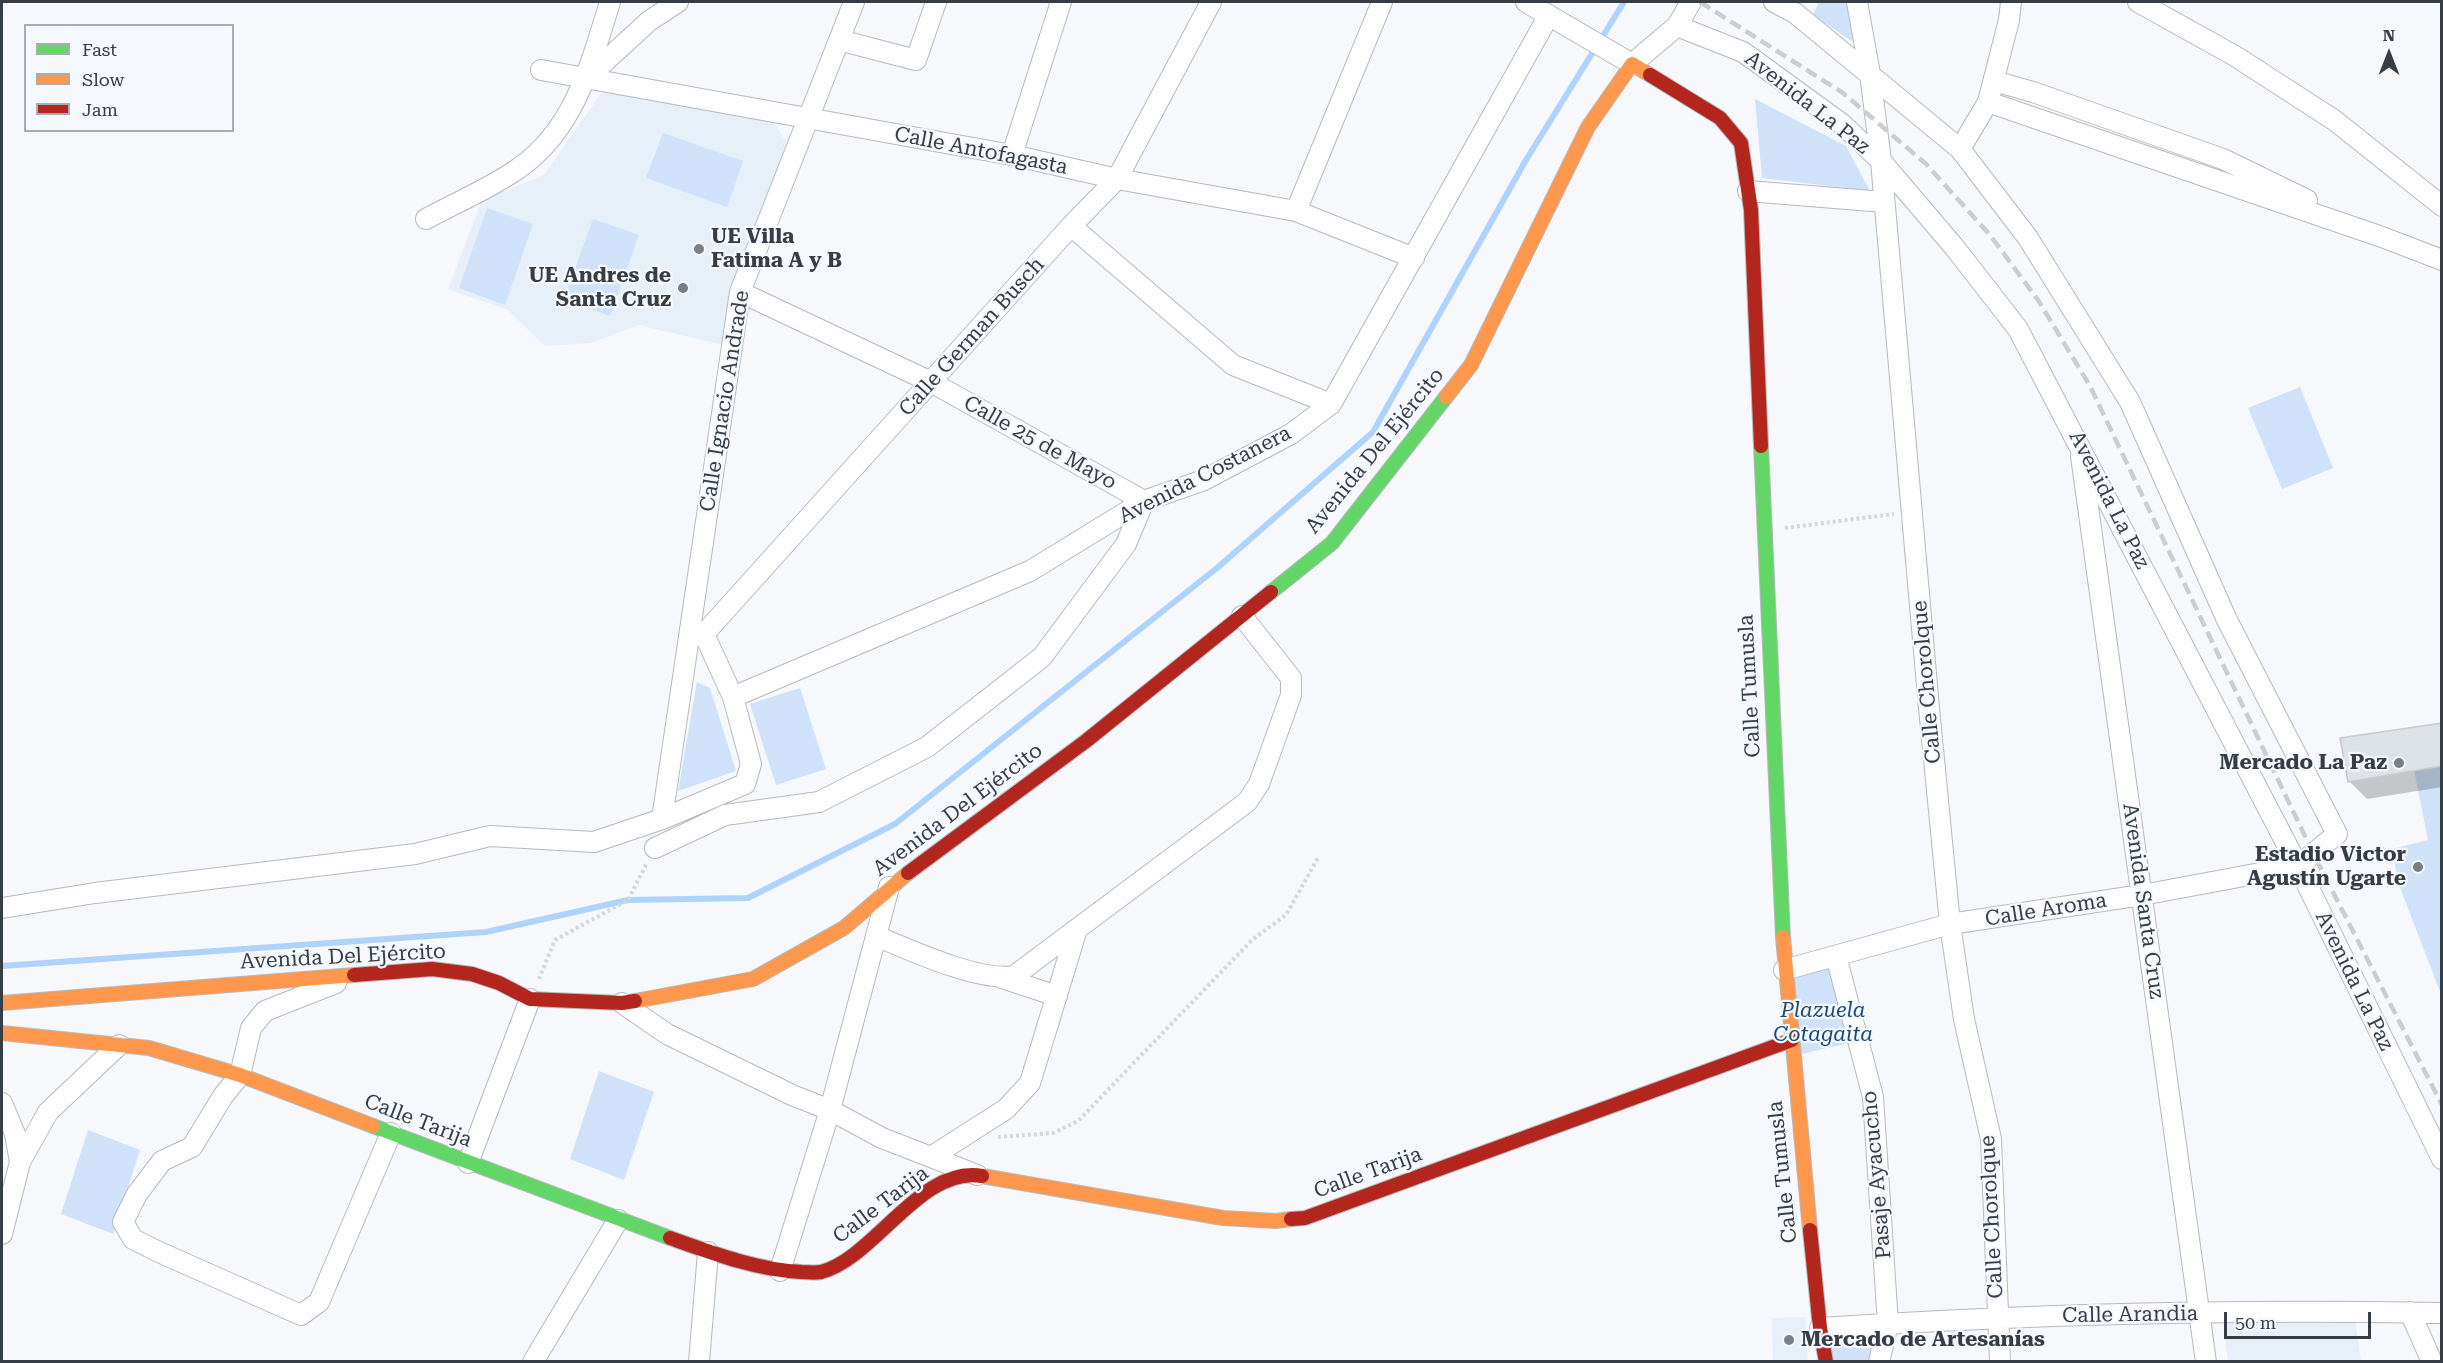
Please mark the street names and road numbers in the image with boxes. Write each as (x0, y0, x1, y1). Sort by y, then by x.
street label: Avenida La Paz (1739, 46, 1875, 160)
street label: Calle Antofagasta (892, 122, 1070, 180)
street label: Calle German Busch (894, 253, 1050, 421)
street label: Calle Ignacio Andrade (695, 289, 755, 513)
street label: Avenida Del Ejército (1300, 363, 1450, 539)
street label: Calle 25 de Mayo (959, 391, 1121, 495)
street label: Avenida Costanera (1115, 421, 1295, 529)
street label: Avenida La Paz (2063, 427, 2155, 573)
street label: Calle Chorolque (1907, 599, 1947, 765)
street label: Calle Tumusla (1734, 614, 1766, 758)
street label: Avenida Del Ejército (868, 738, 1048, 882)
street label: Avenida Santa Cruz (2117, 802, 2169, 1000)
street label: Calle Aroma (1983, 888, 2109, 932)
street label: Avenida La Paz (2309, 907, 2399, 1055)
street label: Avenida Del Ejército (240, 939, 446, 975)
street label: Calle Tarija (361, 1089, 475, 1153)
street label: Pasaje Ayacucho (1857, 1090, 1897, 1260)
street label: Calle Tumusla (1763, 1100, 1803, 1244)
street label: Calle Chorolque (1975, 1135, 2009, 1299)
street label: Calle Tarija (1311, 1142, 1425, 1204)
street label: Calle Tarija (828, 1161, 934, 1249)
street label: Calle Arandia (2062, 1301, 2198, 1329)

